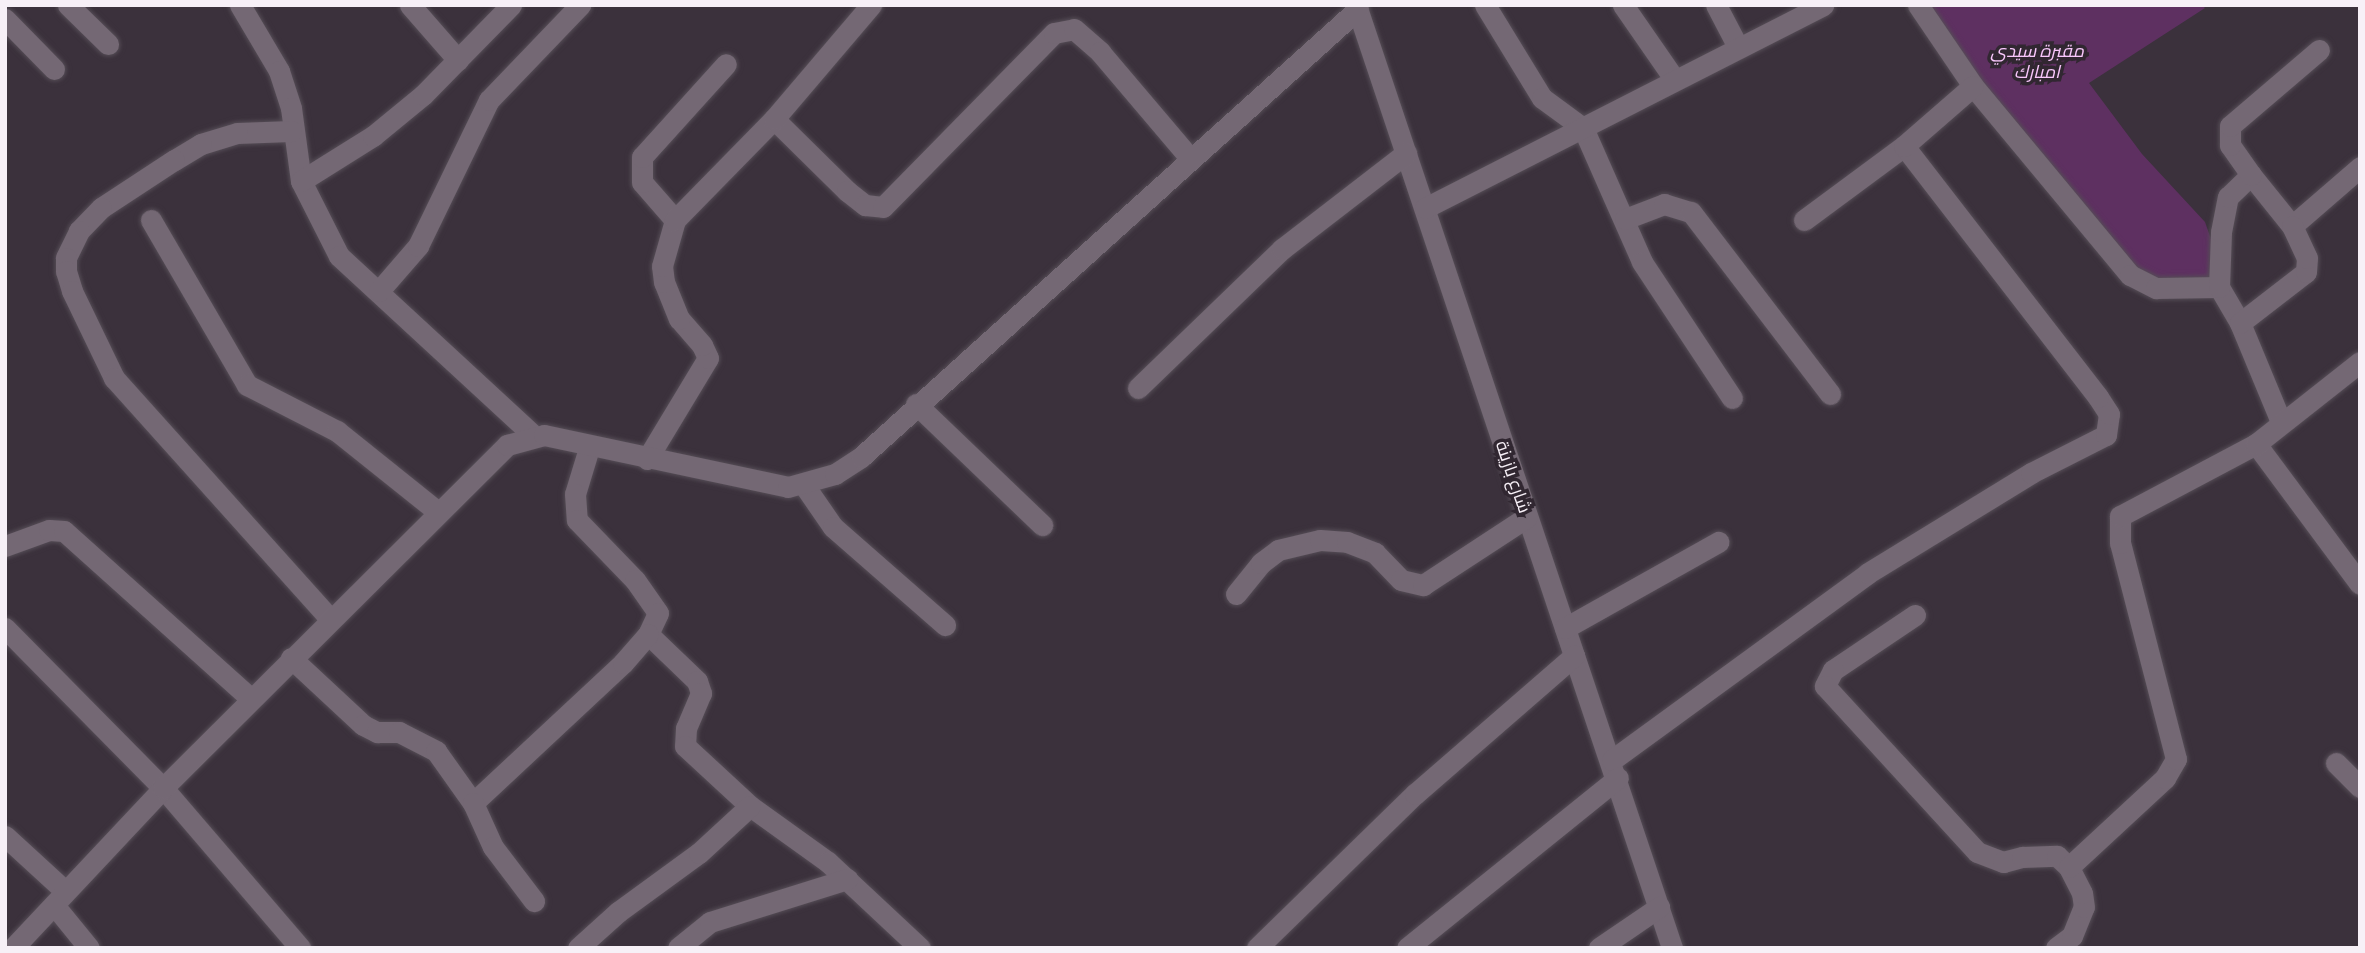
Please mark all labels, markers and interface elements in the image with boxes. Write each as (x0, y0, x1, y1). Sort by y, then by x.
park label: مقبرة سيدي امبارك (1990, 41, 2084, 84)
street label: شارع بازينة (1491, 438, 1535, 516)

